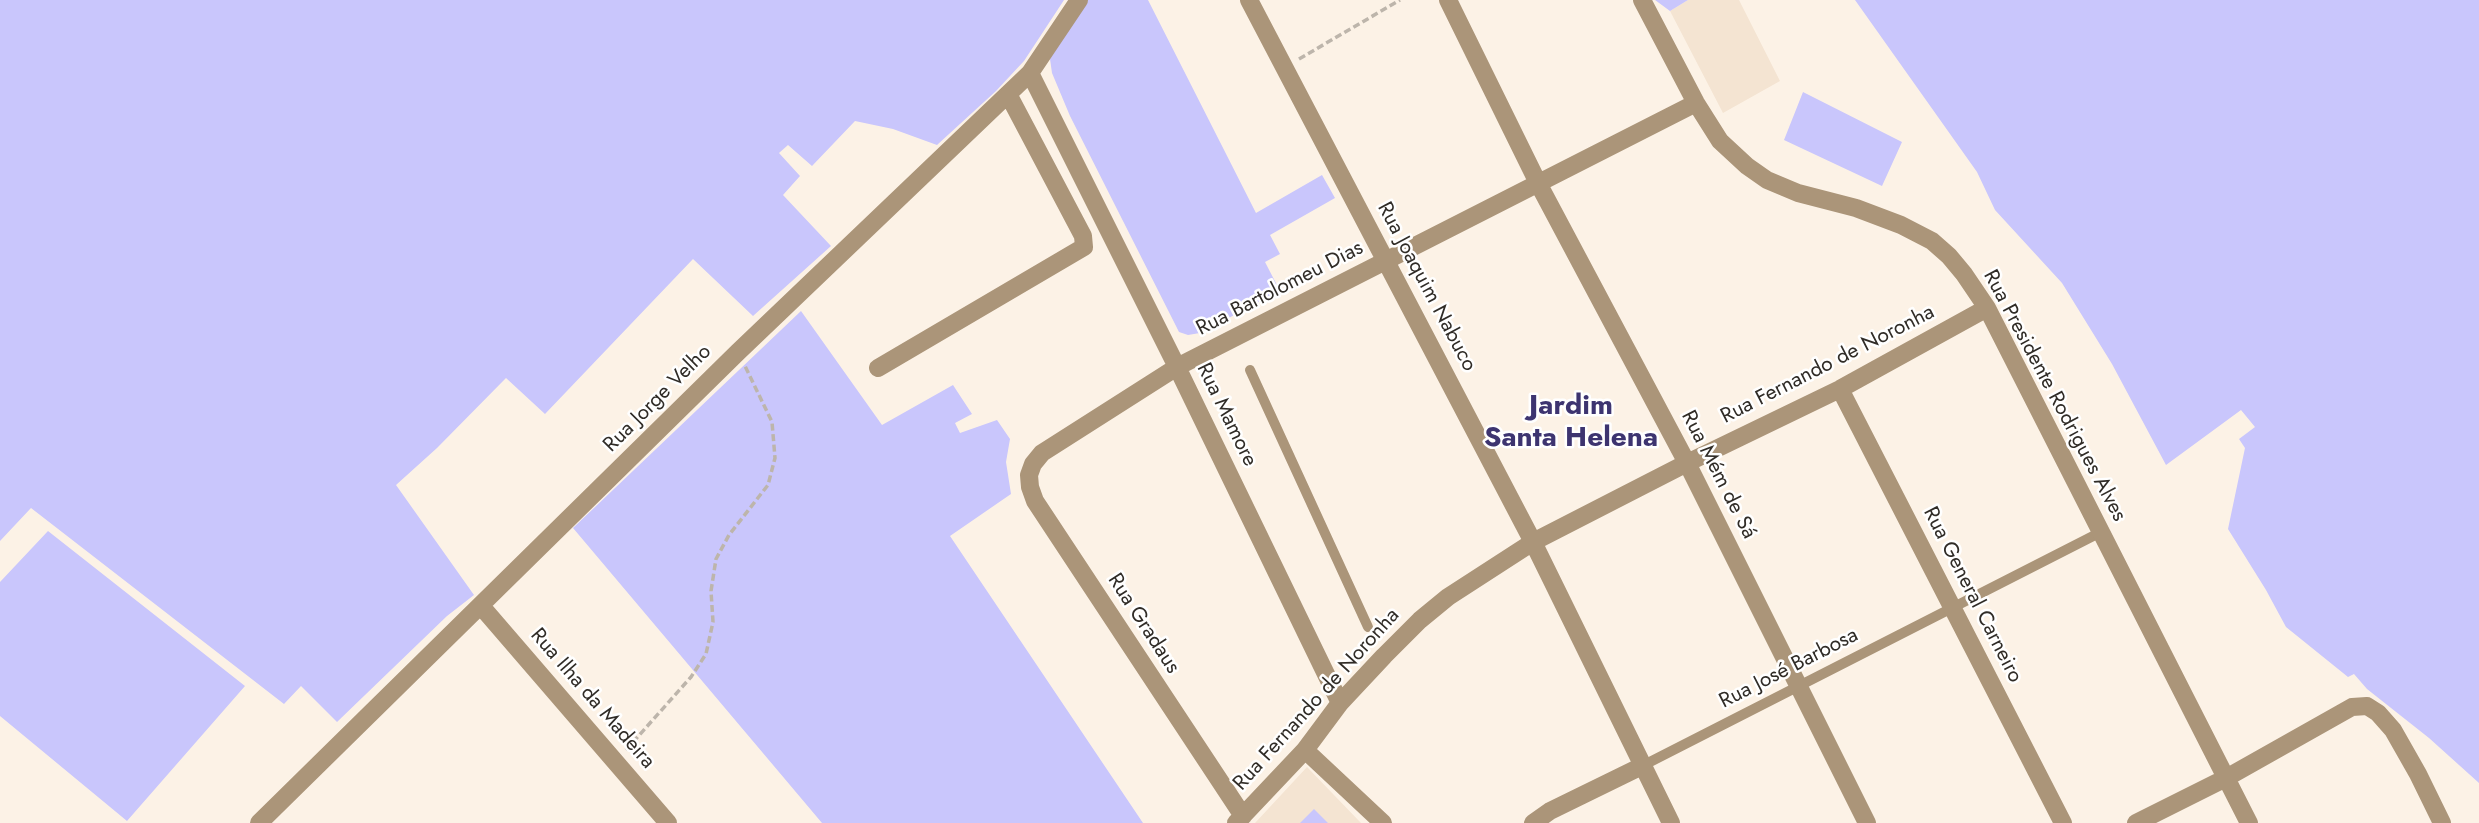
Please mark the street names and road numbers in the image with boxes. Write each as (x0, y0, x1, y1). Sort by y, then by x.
street label: Rua Joaquim Nabuco (1371, 198, 1481, 376)
street label: Rua Bartolomeu Dias (1192, 236, 1368, 342)
street label: Rua Presidente Rodrigues Alves (1977, 266, 2131, 526)
street label: Rua Fernando de Noronha (1717, 300, 1939, 430)
street label: Rua Jorge Velho (599, 340, 717, 458)
street label: Rua Mamore (1190, 359, 1262, 471)
street label: Rua Mém de Sá (1675, 407, 1761, 543)
street label: Rua General Carneiro (1917, 503, 2027, 687)
street label: Rua Gradaus (1101, 569, 1185, 679)
street label: Rua Fernando de Noronha (1229, 604, 1405, 796)
street label: Rua José Barbosa (1715, 623, 1863, 715)
street label: Rua Ilha da Madeira (524, 624, 660, 774)

